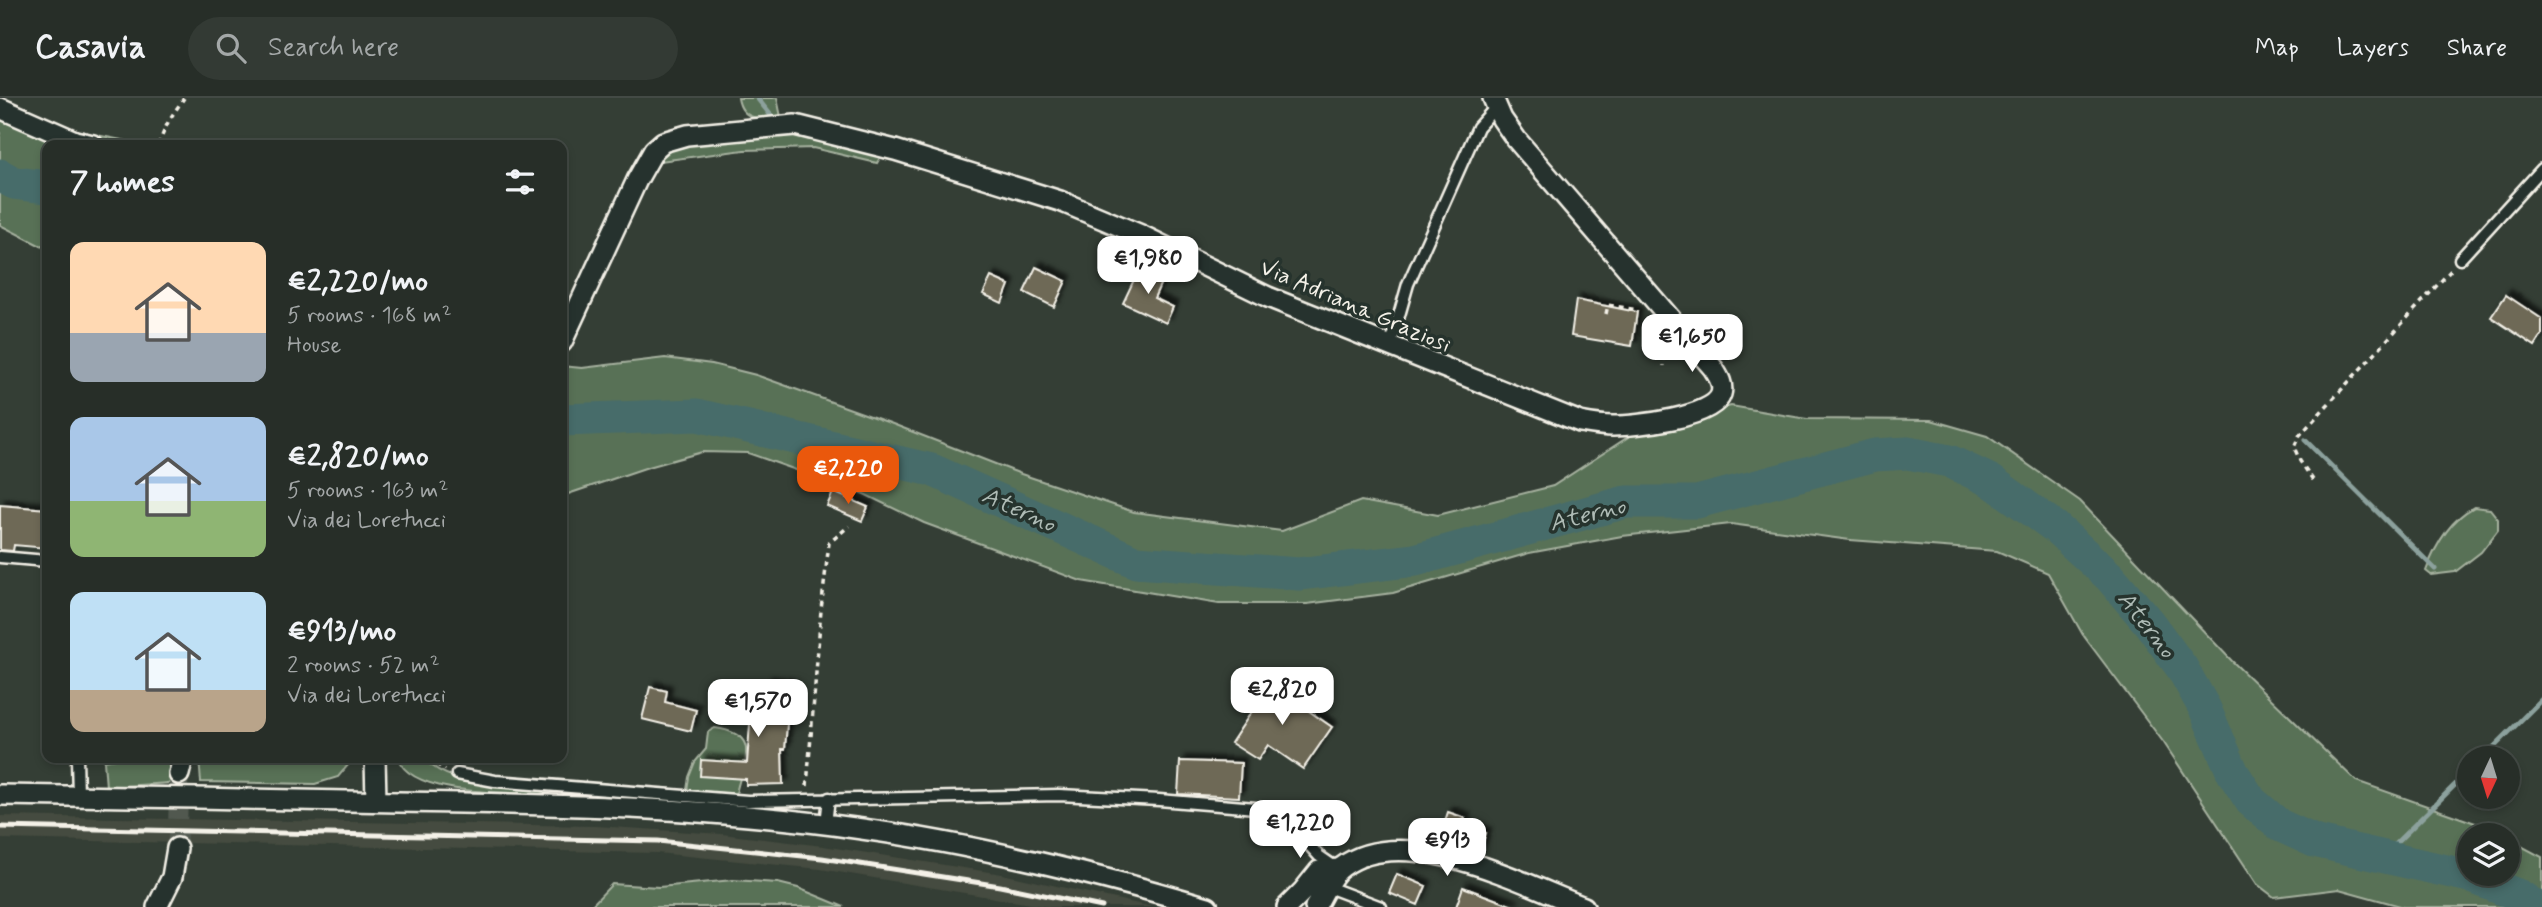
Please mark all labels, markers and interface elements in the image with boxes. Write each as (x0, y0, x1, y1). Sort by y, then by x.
search box (188, 17, 678, 80)
text: Casavia (35, 26, 146, 70)
icon: search (212, 29, 250, 67)
text: Search here (268, 31, 399, 65)
text: Map (2255, 33, 2299, 64)
text: Layers (2337, 33, 2409, 64)
text: Share (2447, 33, 2507, 64)
text: 7 homes (70, 163, 175, 202)
icon: filters (501, 163, 539, 201)
pin: €1,980 (1091, 236, 1205, 296)
text: €1,980 (1113, 244, 1183, 274)
street label: Via Adriana Graziosi (1255, 253, 1455, 361)
text: €2,220/mo (287, 262, 428, 301)
icon: home (126, 270, 210, 354)
text: 5 rooms · 168 m² (287, 301, 452, 331)
pin: €1,650 (1635, 314, 1749, 374)
text: €1,650 (1658, 322, 1726, 352)
text: House (287, 331, 341, 361)
text: €2,820/mo (287, 437, 429, 476)
icon: home (126, 445, 210, 529)
pin: €2,220 (791, 446, 905, 506)
text: €2,220 (813, 454, 883, 484)
text: 5 rooms · 163 m² (287, 476, 449, 506)
water label: Aterno (977, 480, 1061, 541)
water label: Aterno (1546, 491, 1629, 540)
text: Via dei Loretucci (287, 506, 446, 536)
water label: Aterno (2110, 585, 2182, 665)
text: €913/mo (287, 612, 396, 651)
icon: home (126, 620, 210, 704)
text: 2 rooms · 52 m² (287, 651, 440, 681)
pin: €2,820 (1225, 668, 1339, 727)
text: €2,820 (1247, 675, 1317, 705)
pin: €1,570 (701, 680, 815, 739)
text: Via dei Loretucci (287, 681, 446, 711)
text: €1,570 (724, 687, 792, 717)
north arrow (2457, 746, 2520, 808)
map controls (2457, 746, 2520, 886)
pin: €1,220 (1243, 800, 1357, 860)
text: €1,220 (1265, 808, 1335, 838)
pin: €913 (1406, 818, 1488, 878)
button: layers (2457, 823, 2520, 886)
text: €913 (1424, 826, 1470, 856)

